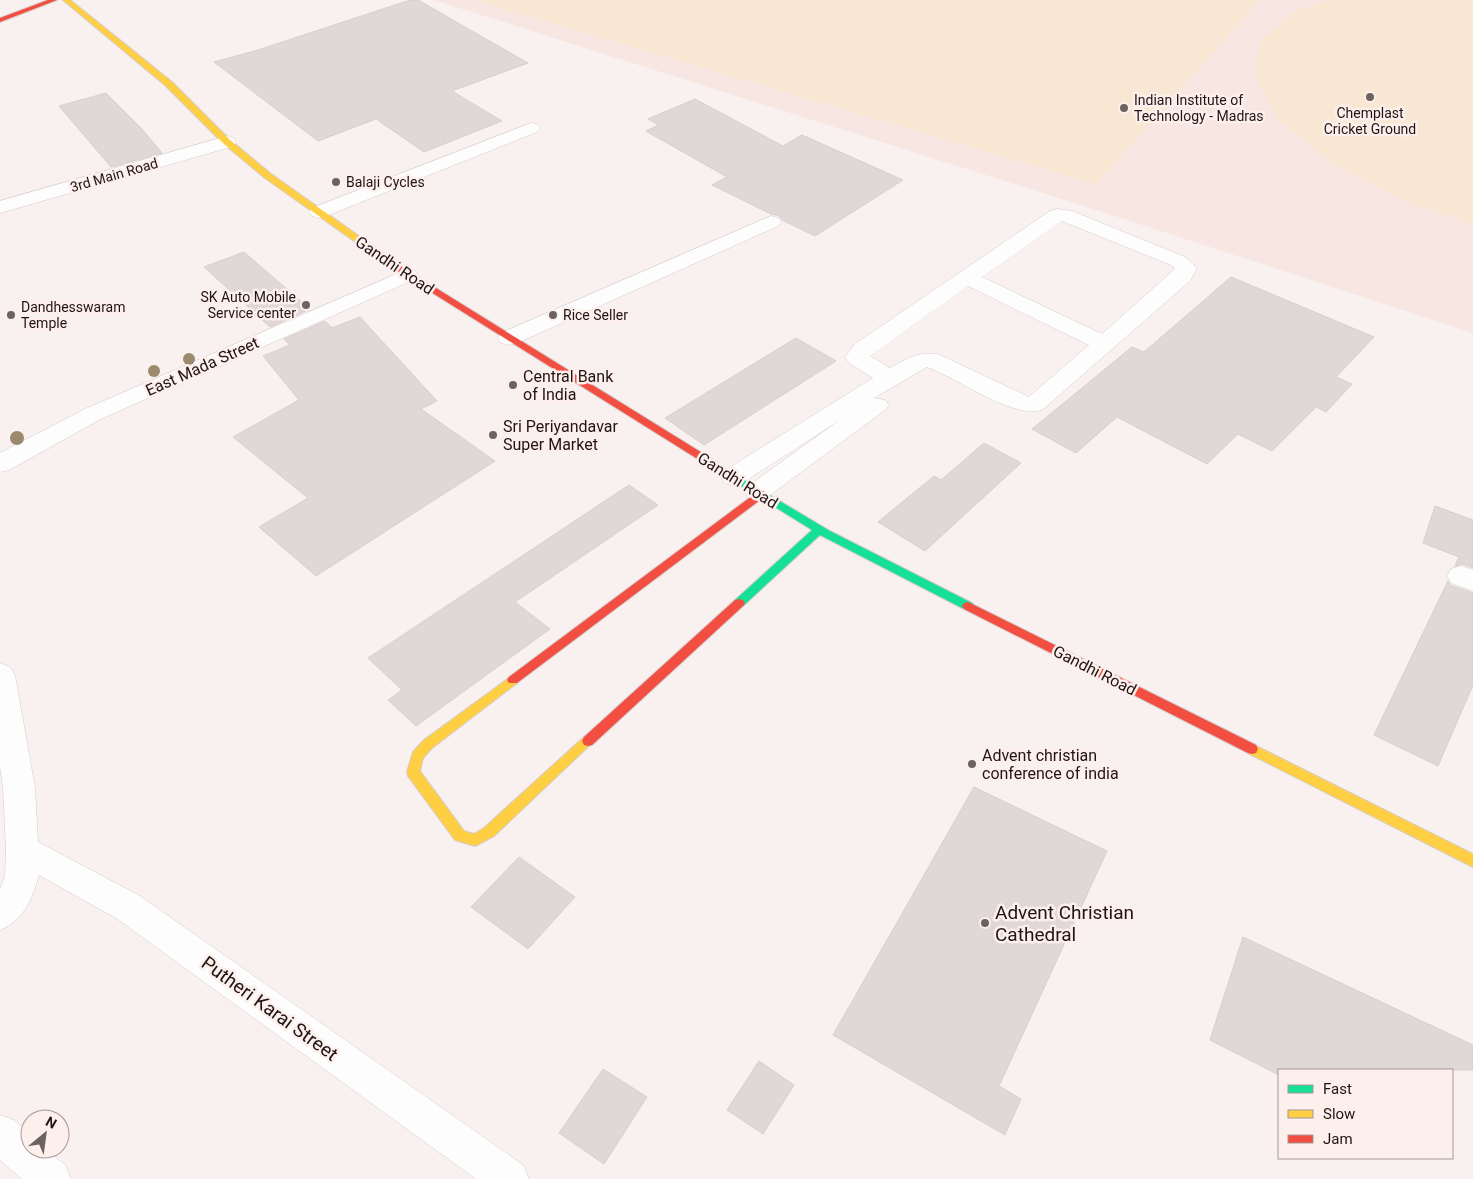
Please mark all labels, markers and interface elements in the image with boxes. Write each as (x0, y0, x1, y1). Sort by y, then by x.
marker: Chemplast Cricket Ground (1364, 91, 1376, 103)
place label: Indian Institute of Technology - Madras (1134, 92, 1264, 124)
marker: Indian Institute of Technology - Madras (1118, 102, 1130, 114)
place label: Chemplast Cricket Ground (1324, 105, 1416, 137)
street label: 3rd Main Road (68, 155, 160, 195)
place label: Balaji Cycles (346, 174, 425, 190)
marker: Balaji Cycles (330, 176, 342, 188)
street label: Gandhi Road (352, 232, 438, 299)
place label: SK Auto Mobile Service center (200, 289, 296, 321)
place label: Dandhesswaram Temple (21, 299, 126, 331)
marker: SK Auto Mobile Service center (300, 299, 312, 311)
place label: Rice Seller (563, 307, 628, 323)
marker: Dandhesswaram Temple (5, 309, 17, 321)
marker: Rice Seller (547, 309, 559, 321)
street label: East Mada Street (143, 333, 262, 400)
place label: Central Bank of India (523, 367, 614, 404)
marker: Central Bank of India (507, 379, 519, 391)
place label: Sri Periyandavar Super Market (503, 417, 619, 454)
marker: Sri Periyandavar Super Market (487, 429, 499, 441)
street label: Gandhi Road (694, 448, 781, 513)
street label: Gandhi Road (1050, 641, 1140, 700)
place label: Advent christian conference of india (982, 746, 1119, 783)
marker: Advent christian conference of india (966, 758, 978, 770)
place label: Advent Christian Cathedral (995, 901, 1134, 946)
marker: Advent Christian Cathedral (979, 917, 991, 929)
street label: Putheri Karai Street (197, 951, 342, 1066)
legend (1278, 1069, 1453, 1159)
text: Fast (1323, 1080, 1352, 1098)
text: Slow (1323, 1105, 1355, 1123)
north arrow (20, 1109, 70, 1159)
text: N (43, 1113, 60, 1132)
text: Jam (1323, 1130, 1353, 1148)

